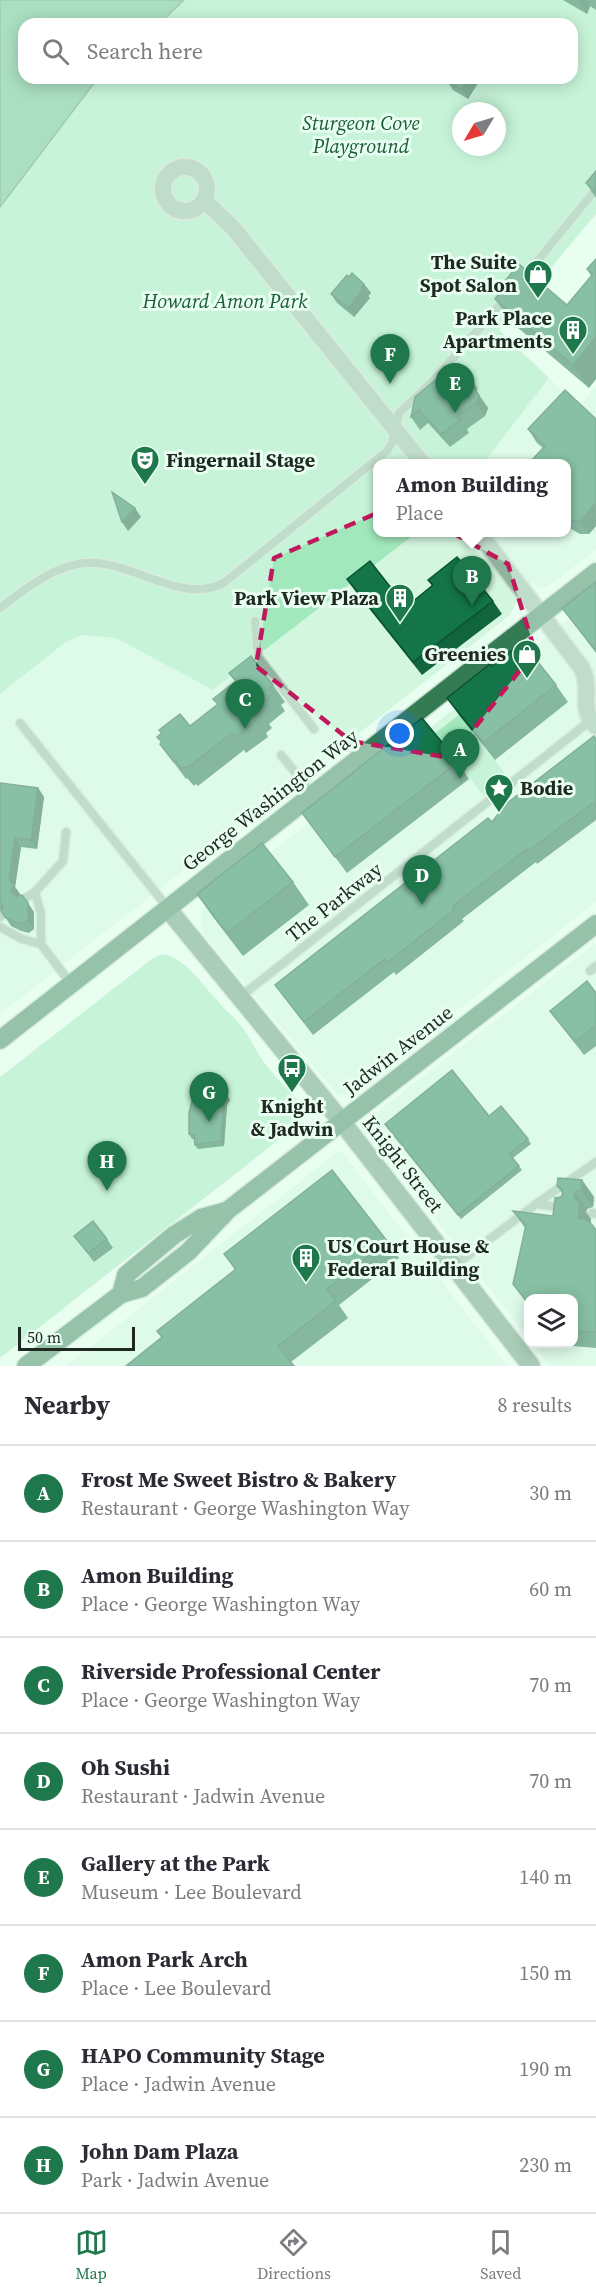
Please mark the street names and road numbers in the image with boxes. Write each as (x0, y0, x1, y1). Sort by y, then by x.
street label: George Washington Way (176, 722, 364, 878)
street label: The Parkway (280, 855, 389, 948)
street label: Jadwin Avenue (337, 998, 459, 1102)
street label: Knight Street (356, 1110, 450, 1219)

